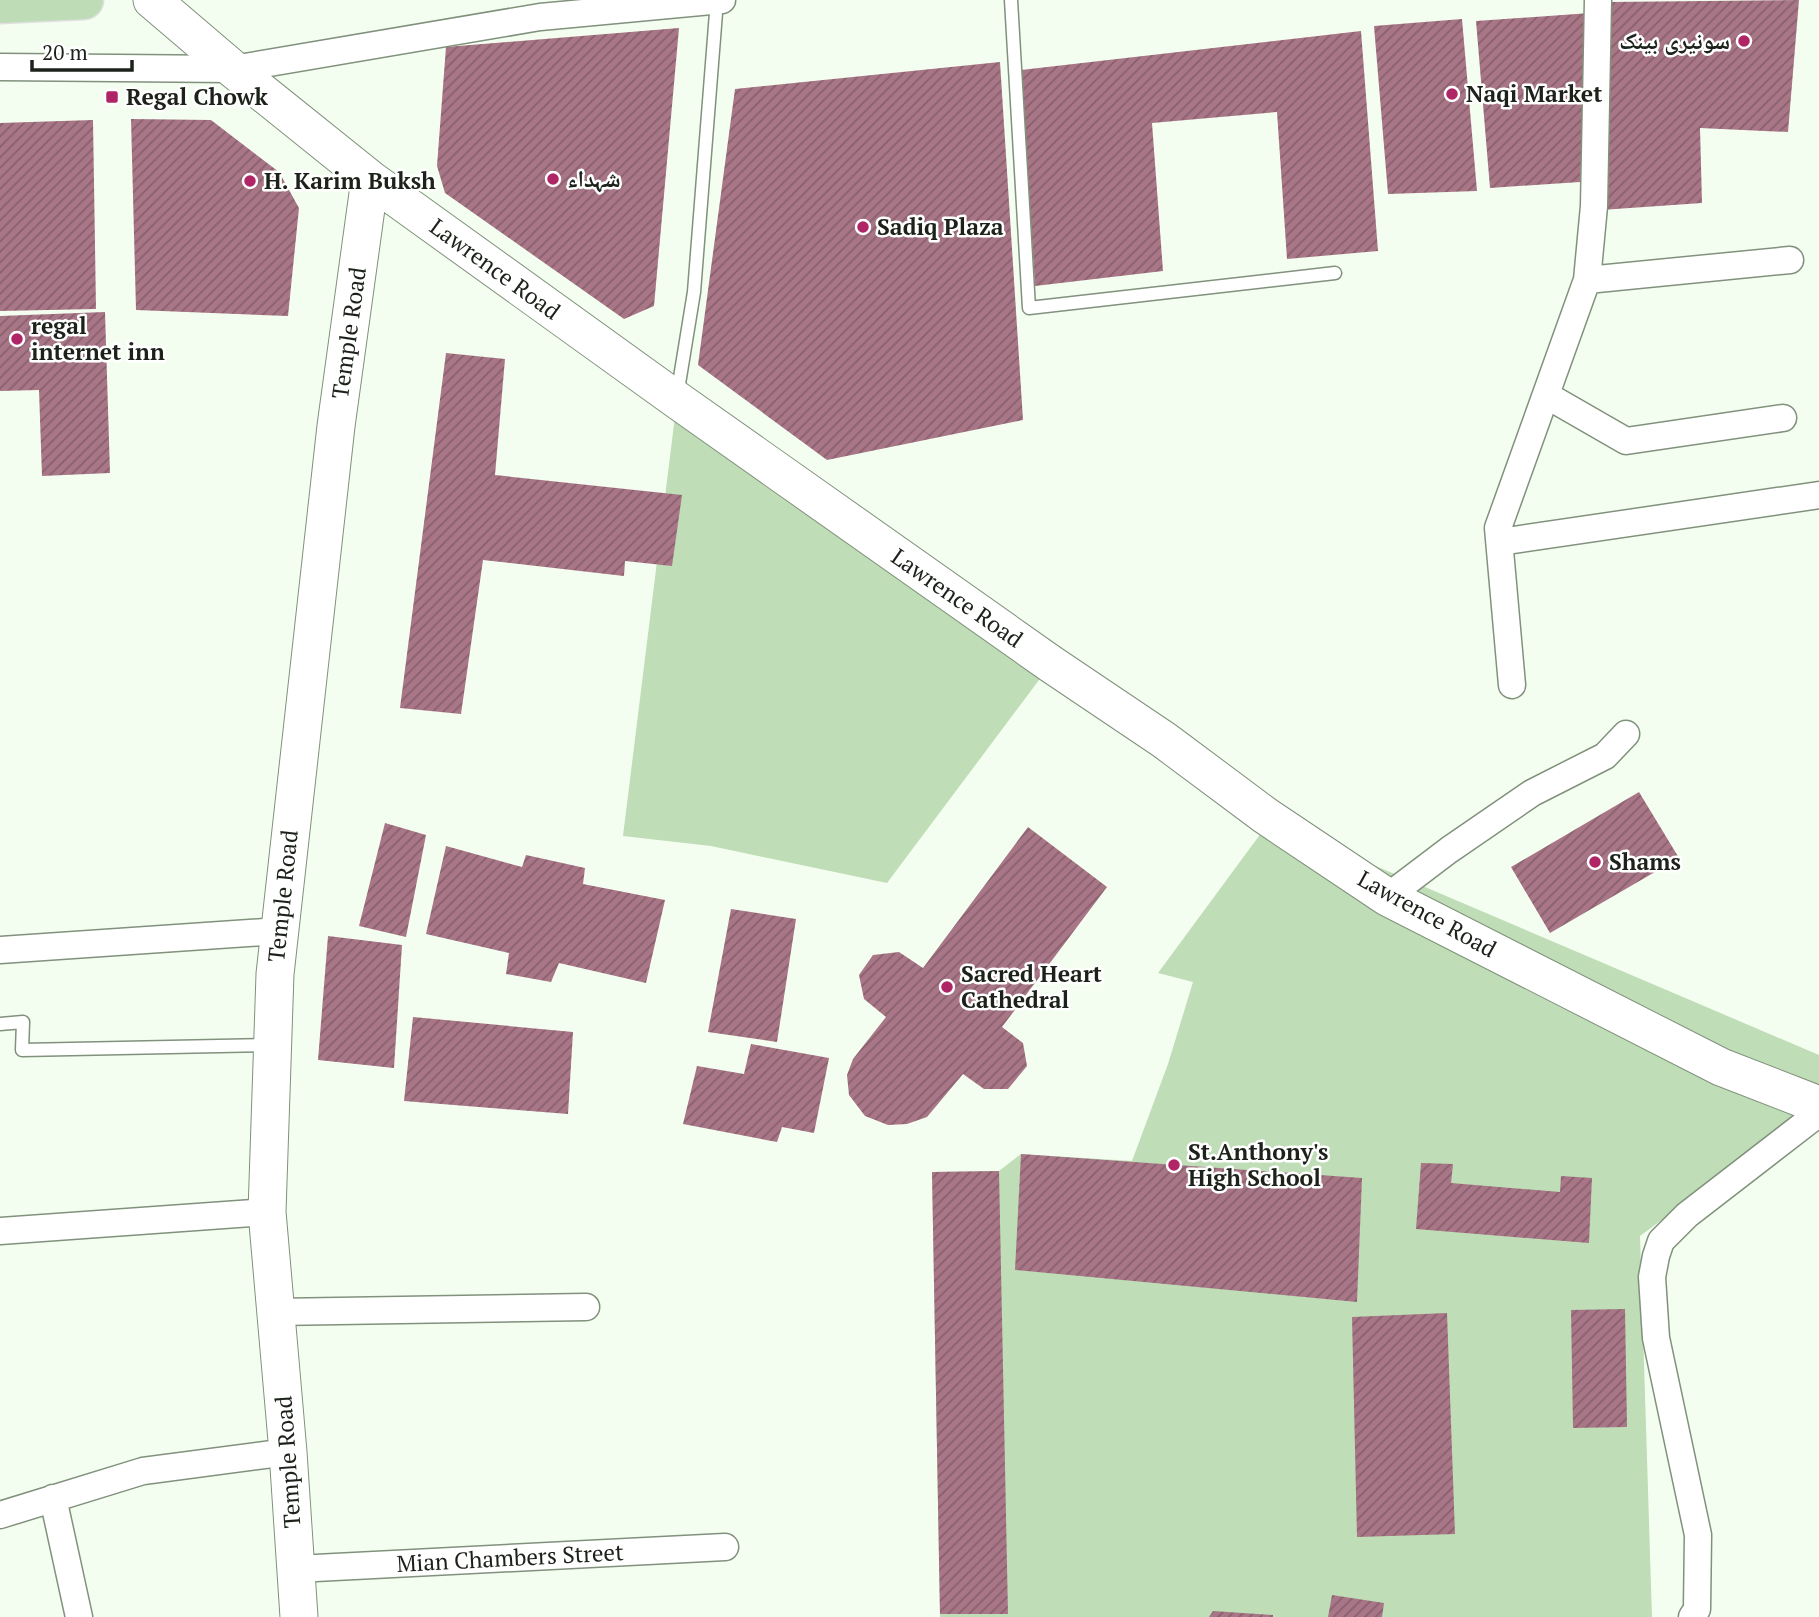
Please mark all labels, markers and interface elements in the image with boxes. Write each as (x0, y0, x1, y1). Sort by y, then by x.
place label: سونیری بینک (1619, 25, 1730, 56)
scale bar (32, 28, 131, 72)
marker: سونیری بینک (1736, 33, 1752, 49)
text: 20 m (42, 38, 88, 66)
place label: Naqi Market (1466, 78, 1602, 109)
place label: Regal Chowk (126, 81, 269, 112)
marker: Naqi Market (1444, 86, 1460, 102)
marker: Regal Chowk (104, 89, 120, 105)
place label: شہداء (567, 163, 621, 194)
place label: H. Karim Buksh (264, 165, 436, 196)
marker: شہداء (545, 171, 561, 187)
marker: H. Karim Buksh (242, 173, 258, 189)
street label: Lawrence Road (424, 211, 567, 326)
place label: Sadiq Plaza (877, 211, 1004, 242)
marker: Sadiq Plaza (855, 219, 871, 235)
street label: Temple Road (324, 265, 373, 401)
place label: regal internet inn (31, 310, 165, 367)
marker: regal internet inn (9, 331, 25, 347)
street label: Lawrence Road (885, 541, 1029, 655)
street label: Temple Road (260, 828, 305, 964)
place label: Shams (1609, 846, 1681, 877)
marker: Shams (1587, 854, 1603, 870)
street label: Lawrence Road (1352, 863, 1502, 965)
place label: Sacred Heart Cathedral (961, 958, 1102, 1015)
marker: Sacred Heart Cathedral (939, 979, 955, 995)
place label: St.Anthony's High School (1188, 1136, 1328, 1193)
marker: St.Anthony's High School (1166, 1157, 1182, 1173)
street label: Temple Road (267, 1395, 308, 1529)
street label: Mian Chambers Street (396, 1536, 625, 1579)

